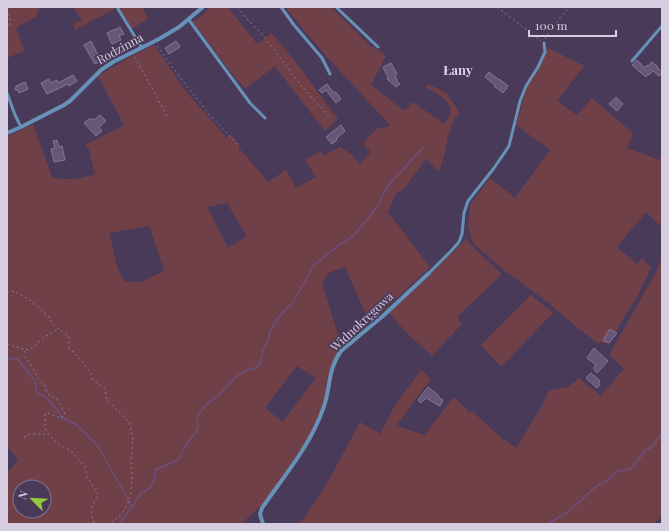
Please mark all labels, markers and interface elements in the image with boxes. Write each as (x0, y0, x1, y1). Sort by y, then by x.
scale bar (529, 12, 616, 38)
text: 100 m (535, 17, 568, 33)
street label: Rodzinna (93, 29, 146, 67)
district label: Łany (443, 61, 473, 78)
street label: Widnokręgowa (326, 288, 396, 355)
north arrow (12, 479, 52, 519)
text: N (14, 488, 31, 501)

